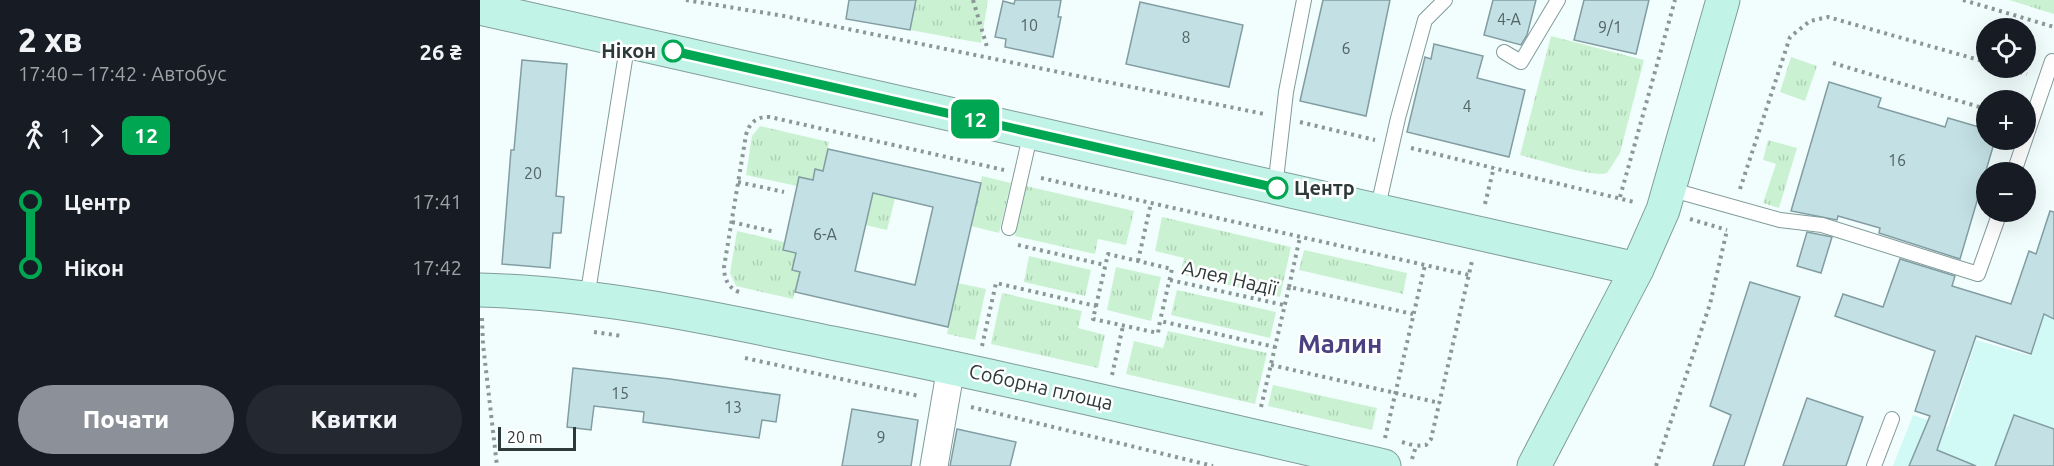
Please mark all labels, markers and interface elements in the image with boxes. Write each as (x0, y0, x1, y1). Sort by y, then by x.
house number: 4-А (1497, 10, 1522, 28)
house number: 10 (1020, 16, 1038, 34)
house number: 9/1 (1598, 18, 1622, 36)
map controls (1976, 18, 2036, 222)
button: locate (1976, 18, 2036, 78)
text: 2 хв (18, 21, 83, 58)
house number: 8 (1181, 28, 1191, 46)
text: 26 ₴ (420, 39, 462, 64)
place label: Нікон (601, 39, 656, 62)
house number: 6 (1341, 39, 1351, 57)
marker: Нікон (662, 40, 684, 62)
text: 17:40 – 17:42 · Автобус (18, 62, 227, 85)
button: + (1976, 90, 2036, 150)
house number: 4 (1462, 97, 1472, 115)
line badge: 12 (948, 100, 1002, 138)
text: 12 (963, 107, 987, 131)
icon: walk (18, 119, 51, 152)
icon: forward (80, 119, 113, 152)
text: 12 (134, 123, 158, 147)
text: 1 (60, 124, 71, 147)
house number: 16 (1888, 151, 1906, 169)
button: − (1976, 162, 2036, 222)
house number: 20 (524, 164, 542, 182)
place label: Центр (1294, 176, 1355, 199)
marker: Центр (1266, 177, 1288, 199)
text: Центр (64, 189, 131, 214)
text: 17:41 (412, 190, 462, 213)
house number: 6-А (813, 225, 838, 243)
text: Нікон (64, 255, 124, 280)
street label: Алея Надії (1180, 255, 1281, 300)
text: 17:42 (412, 256, 462, 279)
district label: Малин (1298, 329, 1382, 358)
street label: Соборна площа (967, 359, 1115, 414)
house number: 15 (611, 384, 629, 402)
button: Почати (18, 385, 234, 454)
button: Квитки (246, 385, 462, 454)
house number: 13 (724, 398, 742, 416)
scale bar (498, 424, 576, 452)
text: 20 m (507, 428, 543, 446)
house number: 9 (876, 428, 886, 446)

